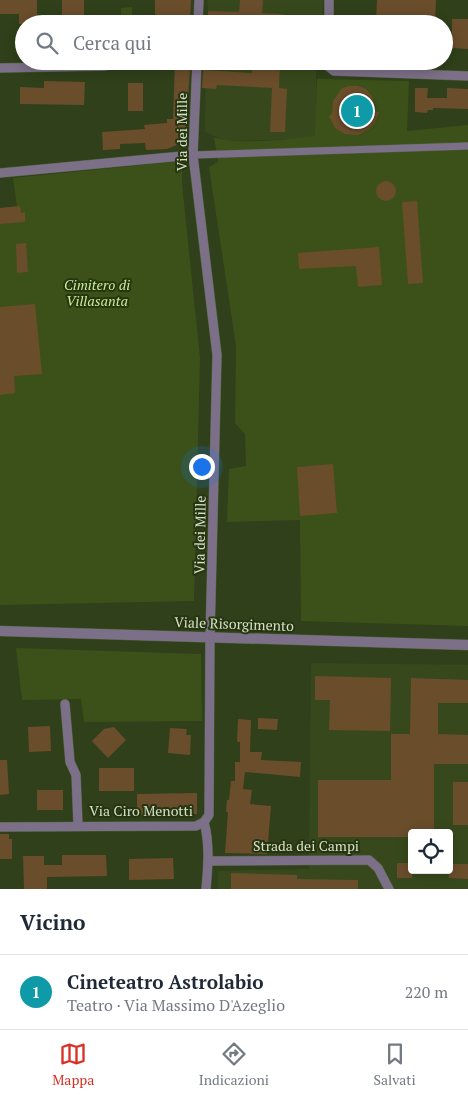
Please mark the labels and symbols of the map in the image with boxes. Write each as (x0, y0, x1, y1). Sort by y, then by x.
pin: 1 (341, 92, 373, 130)
street label: Via dei Mille (172, 93, 191, 171)
park label: Cimitero di Villasanta (64, 275, 130, 310)
your location (189, 454, 215, 480)
street label: Via dei Mille (189, 496, 210, 574)
street label: Viale Risorgimento (174, 612, 294, 635)
street label: Via Ciro Menotti (89, 801, 193, 820)
street label: Strada dei Campi (253, 836, 359, 855)

